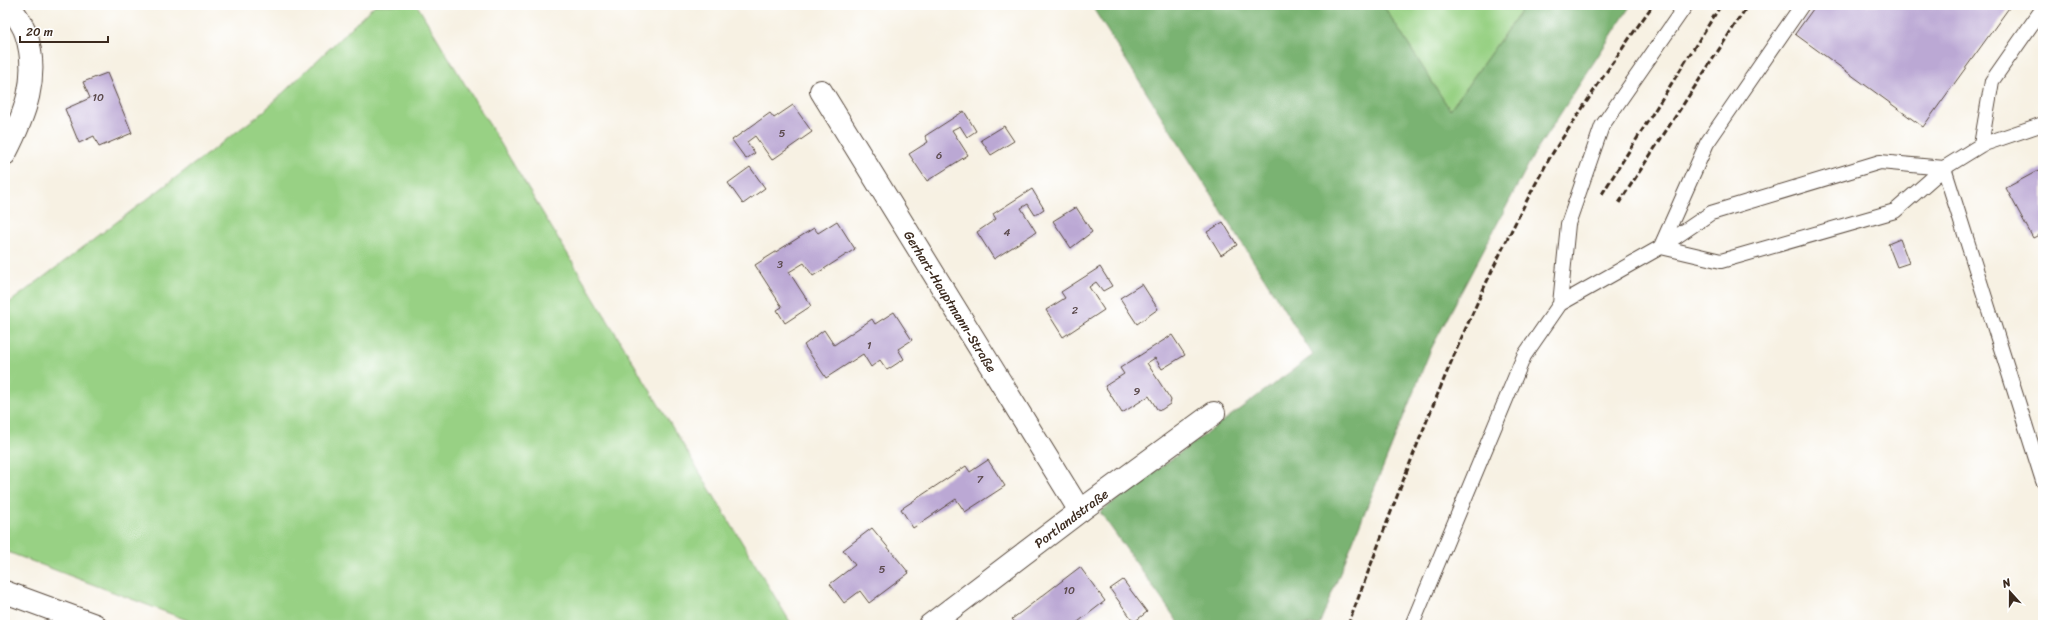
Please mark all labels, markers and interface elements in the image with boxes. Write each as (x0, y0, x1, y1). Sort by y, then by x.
scale bar (20, 18, 108, 44)
text: 20 m (26, 21, 53, 43)
house number: 10 (92, 88, 104, 107)
house number: 5 (779, 124, 786, 143)
house number: 6 (936, 146, 942, 165)
house number: 4 (1004, 223, 1011, 242)
street label: Gerhart-Hauptmann-Straße (898, 226, 1003, 377)
house number: 3 (777, 255, 783, 274)
house number: 2 (1072, 301, 1079, 320)
house number: 1 (867, 336, 872, 355)
house number: 9 (1134, 382, 1141, 401)
house number: 7 (977, 470, 984, 489)
street label: Portlandstraße (1029, 483, 1114, 554)
house number: 5 (879, 560, 886, 579)
north arrow (1990, 572, 2030, 612)
text: N (1999, 573, 2014, 594)
house number: 10 (1063, 581, 1075, 600)

